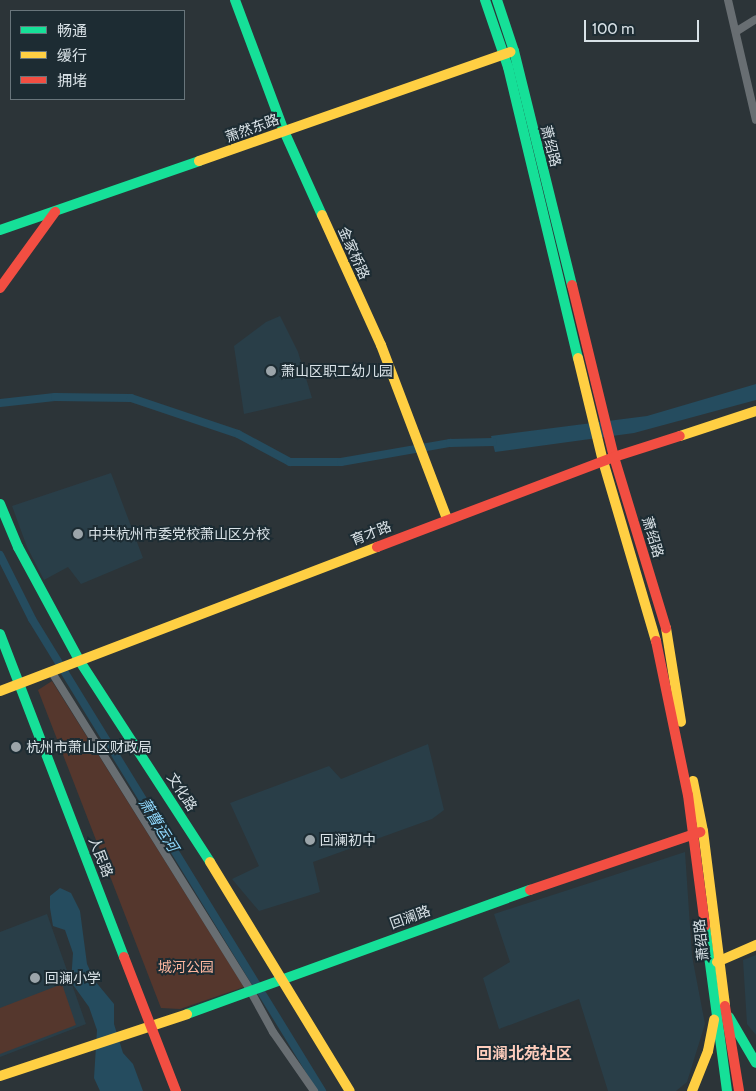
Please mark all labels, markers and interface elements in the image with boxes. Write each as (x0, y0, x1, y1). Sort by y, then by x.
legend (10, 10, 185, 100)
scale bar (586, 10, 701, 42)
text: 100 m (592, 20, 634, 38)
text: 畅通 (57, 22, 87, 40)
text: 缓行 (57, 47, 87, 65)
text: 拥堵 (57, 72, 87, 90)
street label: 萧然东路 (223, 111, 281, 145)
street label: 萧绍路 (538, 124, 564, 168)
street label: 金家桥路 (335, 224, 373, 282)
place label: 萧山区职工幼儿园 (281, 363, 393, 379)
marker: 萧山区职工幼儿园 (265, 365, 277, 377)
street label: 萧绍路 (639, 514, 667, 560)
street label: 育才路 (348, 518, 394, 548)
place label: 中共杭州市委党校萧山区分校 (88, 526, 270, 542)
marker: 中共杭州市委党校萧山区分校 (72, 528, 84, 540)
place label: 杭州市萧山区财政局 (26, 739, 152, 755)
marker: 杭州市萧山区财政局 (10, 741, 22, 753)
street label: 文化路 (164, 770, 200, 814)
water label: 萧曹运河 (134, 795, 182, 855)
place label: 回澜初中 (320, 832, 376, 848)
street label: 人民路 (86, 834, 116, 880)
marker: 回澜初中 (304, 834, 316, 846)
street label: 回澜路 (387, 902, 433, 932)
street label: 萧绍路 (690, 918, 712, 962)
park label: 城河公园 (158, 959, 214, 975)
place label: 回澜小学 (45, 970, 101, 986)
marker: 回澜小学 (29, 972, 41, 984)
district label: 回澜北苑社区 (476, 1044, 572, 1064)

